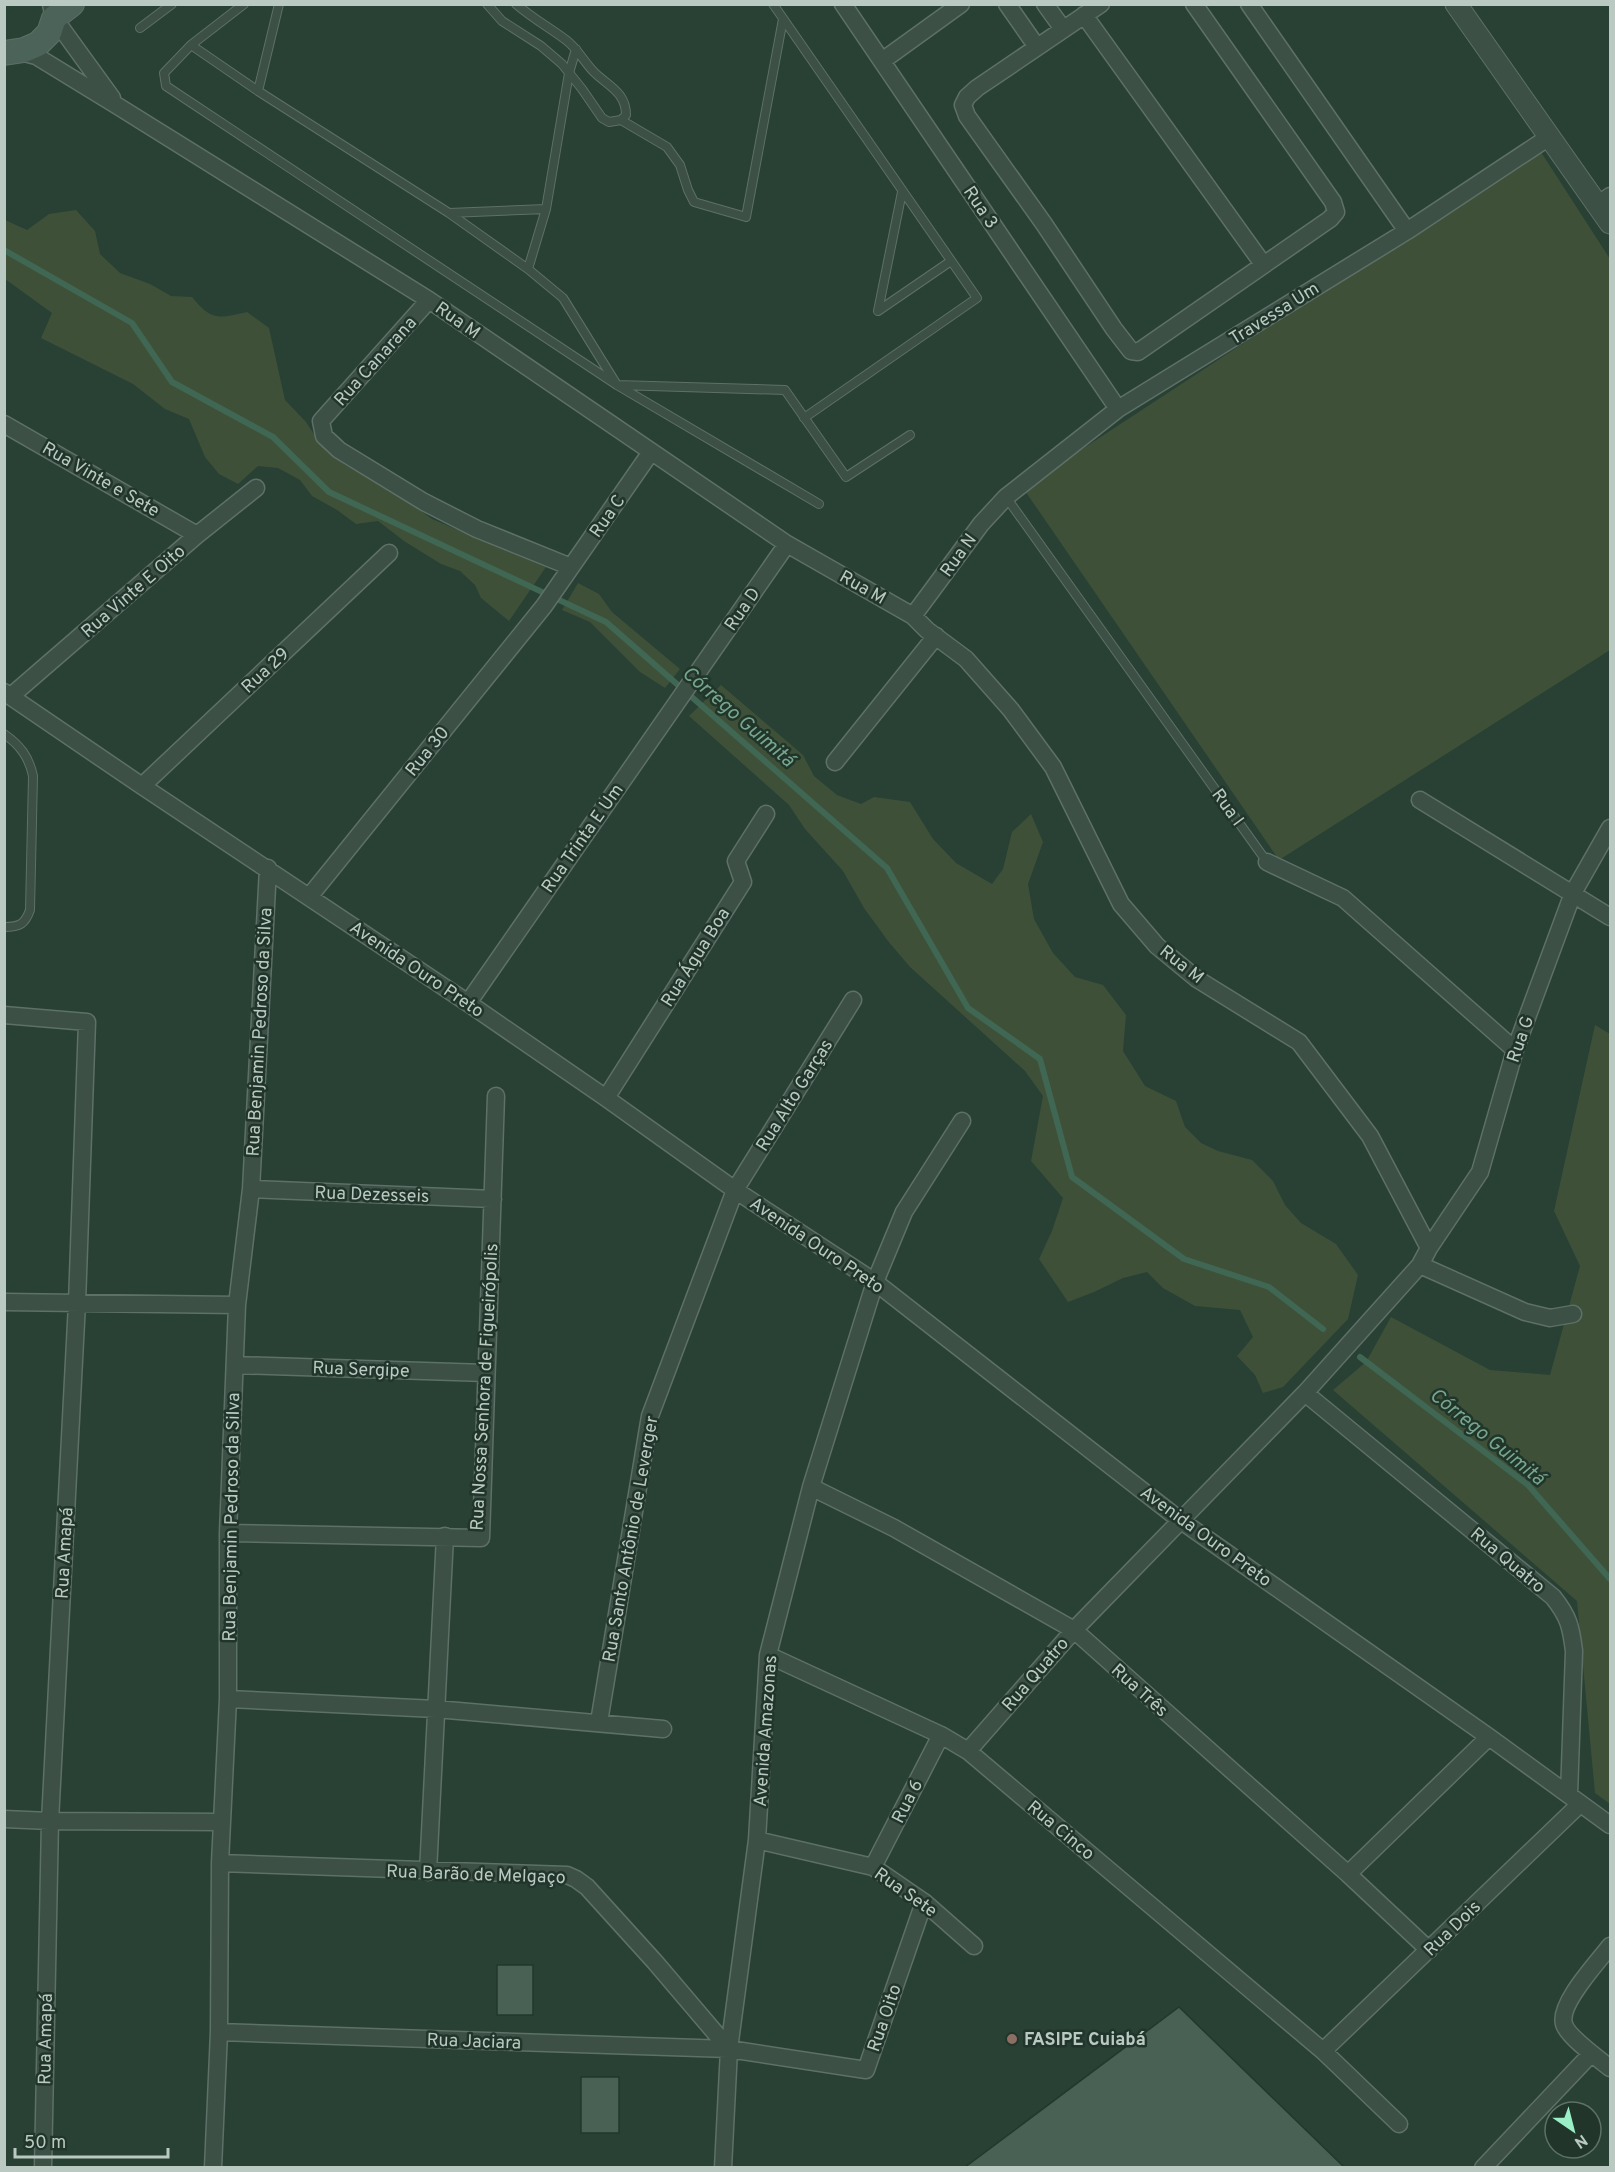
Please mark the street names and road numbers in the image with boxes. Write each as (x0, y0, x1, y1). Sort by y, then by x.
street label: Rua 3 (957, 182, 1002, 234)
street label: Travessa Um (1226, 278, 1324, 351)
street label: Rua M (430, 297, 484, 345)
street label: Rua Canarana (330, 312, 422, 412)
street label: Rua Vinte e Sete (37, 437, 163, 523)
street label: Rua C (585, 491, 631, 543)
street label: Rua N (936, 530, 983, 582)
street label: Rua Vinte E Oito (77, 540, 191, 644)
street label: Rua M (835, 566, 890, 611)
street label: Rua D (720, 584, 766, 636)
street label: Rua 29 (237, 643, 295, 699)
street label: Rua 30 (401, 722, 455, 782)
street label: Rua Trinta E Um (537, 780, 629, 898)
street label: Rua I (1206, 785, 1248, 831)
street label: Rua Água Boa (655, 903, 736, 1012)
street label: Rua Benjamin Pedroso da Silva (242, 907, 279, 1157)
street label: Avenida Ouro Preto (345, 917, 488, 1024)
street label: Rua M (1154, 941, 1208, 990)
street label: Rua G (1503, 1013, 1540, 1066)
street label: Rua Alto Garças (752, 1035, 839, 1156)
street label: Rua Dezesseis (314, 1182, 430, 1209)
street label: Avenida Ouro Preto (745, 1193, 888, 1300)
street label: Rua Nossa Senhora de Figueirópolis (466, 1243, 505, 1531)
street label: Rua Sergipe (312, 1357, 410, 1384)
street label: Rua Benjamin Pedroso da Silva (219, 1392, 246, 1642)
street label: Rua Santo Antônio de Leverger (598, 1414, 665, 1664)
street label: Avenida Ouro Preto (1135, 1482, 1275, 1593)
street label: Rua Amapá (52, 1507, 79, 1600)
street label: Rua Quatro (1465, 1523, 1549, 1599)
street label: Rua Quatro (998, 1633, 1075, 1717)
street label: Avenida Amazonas (750, 1654, 783, 1808)
street label: Rua Três (1106, 1659, 1172, 1723)
street label: Rua 6 (888, 1776, 929, 1828)
street label: Rua Cinco (1021, 1796, 1099, 1866)
street label: Rua Barão de Melgaço (386, 1861, 566, 1890)
street label: Rua Sete (869, 1863, 941, 1923)
street label: Rua Dois (1420, 1896, 1486, 1962)
street label: Rua Oito (863, 1982, 908, 2055)
street label: Rua Amapá (34, 1993, 59, 2085)
street label: Rua Jaciara (426, 2029, 522, 2056)

